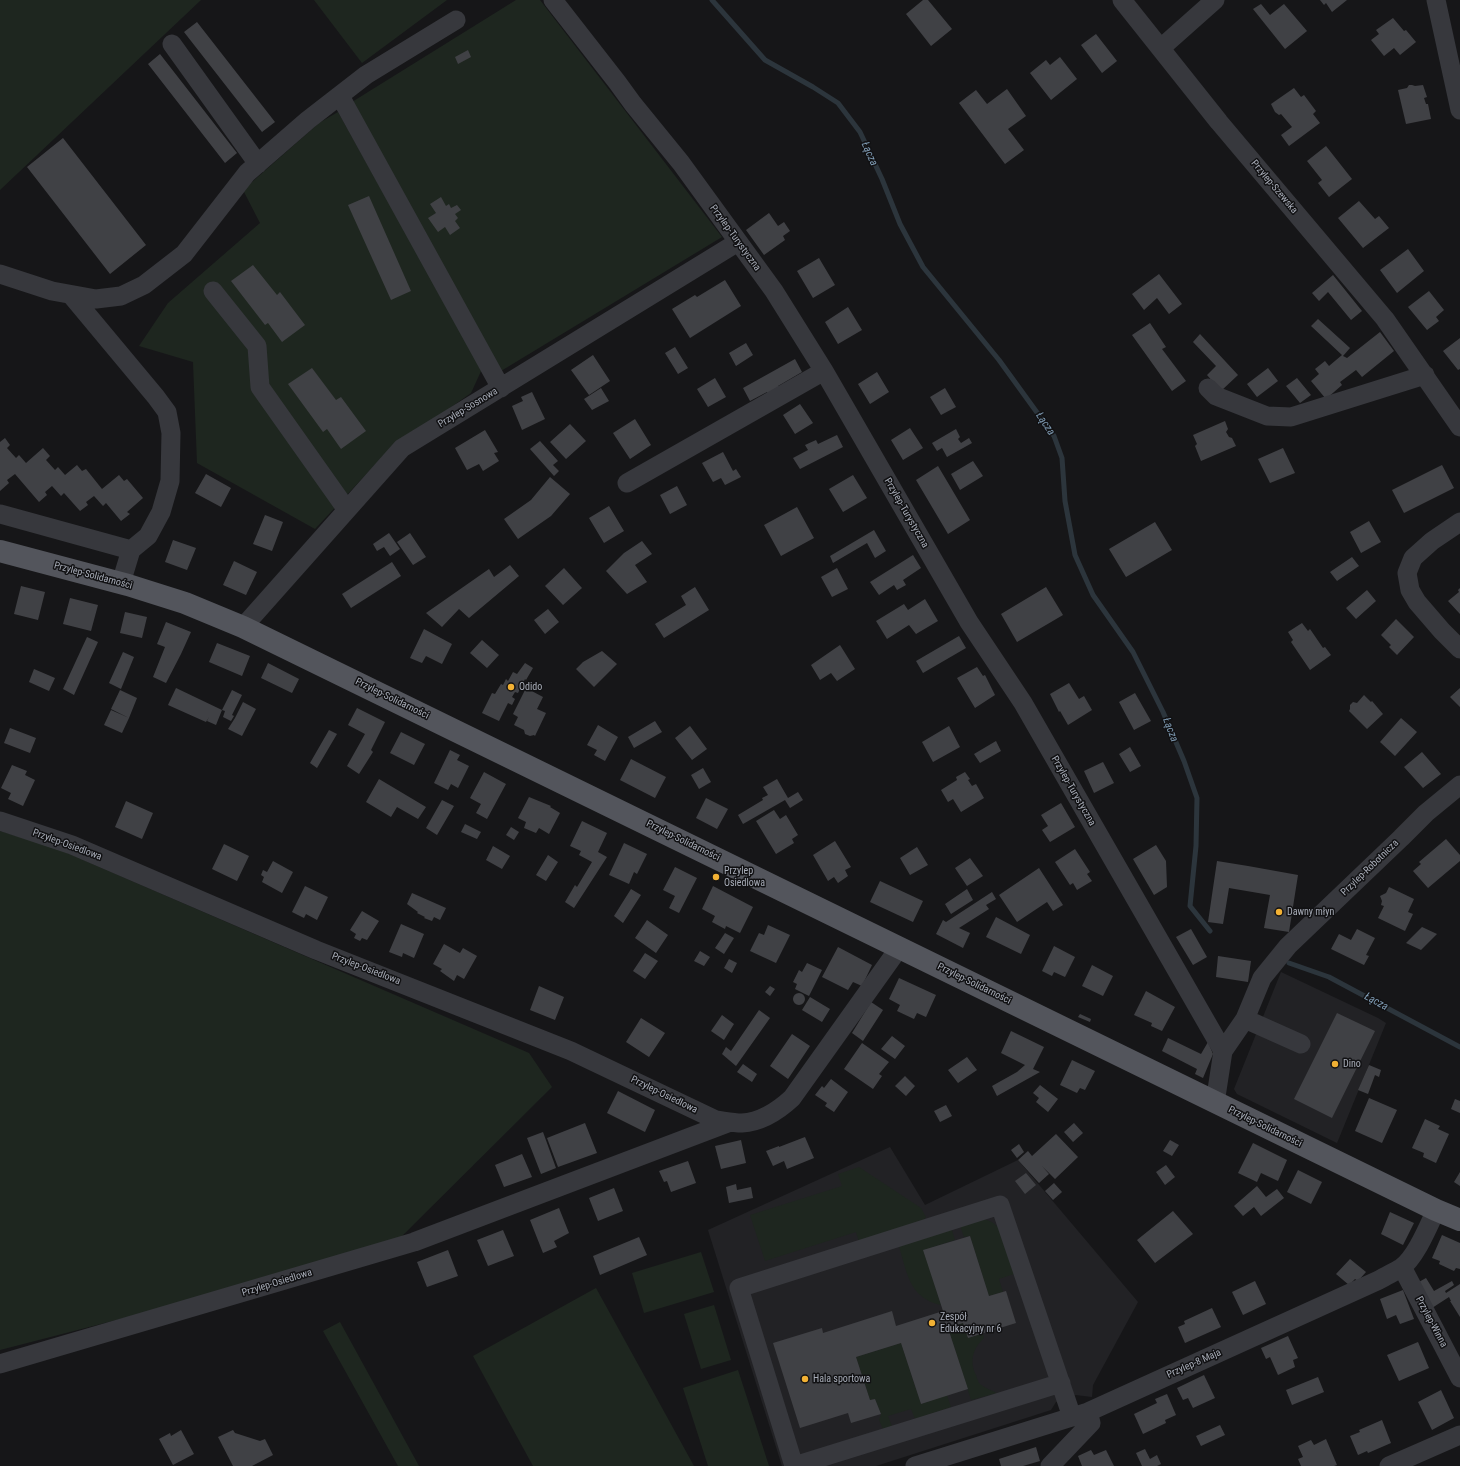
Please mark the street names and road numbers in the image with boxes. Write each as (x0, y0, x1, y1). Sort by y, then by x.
street label: Przylep-Szewska (1248, 158, 1300, 216)
street label: Przylep-Turystyczna (707, 203, 763, 273)
street label: Przylep-Sosnowa (436, 385, 500, 431)
street label: Przylep-Turystyczna (881, 476, 931, 550)
street label: Przylep-Solidarności (53, 560, 133, 592)
street label: Przylep-Solidarności (353, 676, 431, 722)
street label: Przylep-Turystyczna (1048, 754, 1098, 828)
street label: Przylep-Solidarności (644, 818, 722, 864)
street label: Przylep-Osiedlowa (31, 827, 103, 863)
street label: Przylep-Robotnicza (1339, 837, 1401, 899)
street label: Przylep-Osiedlowa (330, 950, 402, 988)
street label: Przylep-Solidarności (935, 961, 1013, 1007)
street label: Przylep-Osiedlowa (629, 1074, 699, 1116)
street label: Przylep-Solidarności (1226, 1104, 1304, 1150)
street label: Przylep-Osiedlowa (241, 1267, 313, 1299)
street label: Przylep-Winna (1413, 1294, 1449, 1350)
street label: Przylep-8 Maja (1165, 1347, 1223, 1381)

